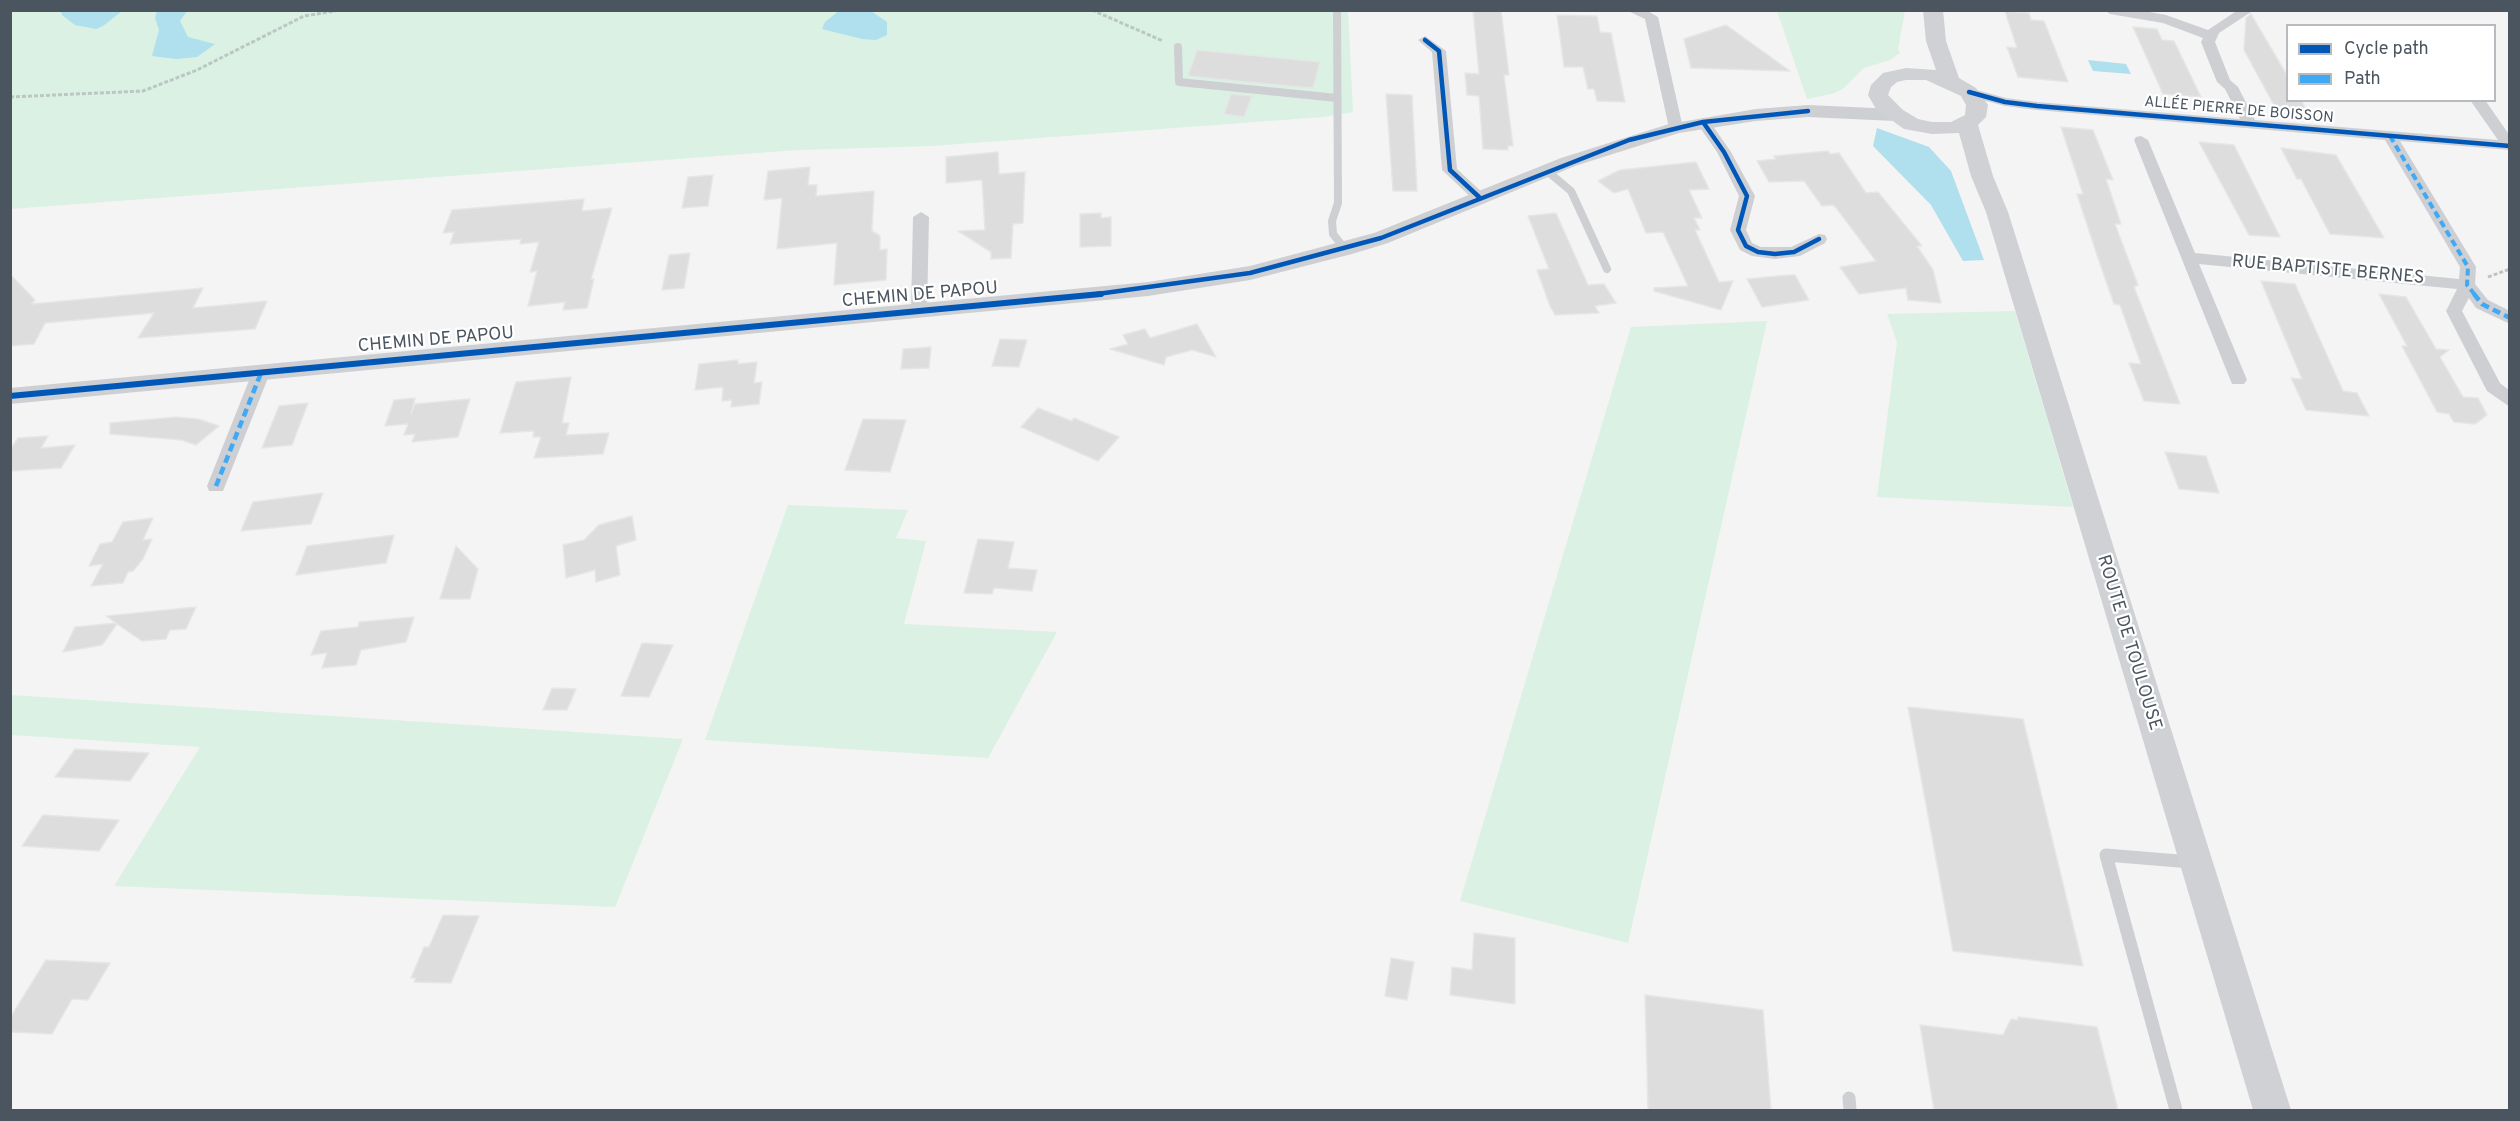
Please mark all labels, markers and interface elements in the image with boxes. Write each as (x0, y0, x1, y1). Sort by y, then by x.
legend (2286, 24, 2496, 102)
text: Cycle path (2344, 38, 2429, 61)
text: Path (2344, 68, 2381, 91)
street label: ALLÉE PIERRE DE BOISSON (2144, 94, 2334, 128)
street label: RUE BAPTISTE BERNES (2231, 252, 2425, 290)
street label: CHEMIN DE PAPOU (841, 278, 999, 314)
street label: CHEMIN DE PAPOU (357, 323, 515, 359)
street label: ROUTE DE TOULOUSE (2091, 553, 2165, 733)

